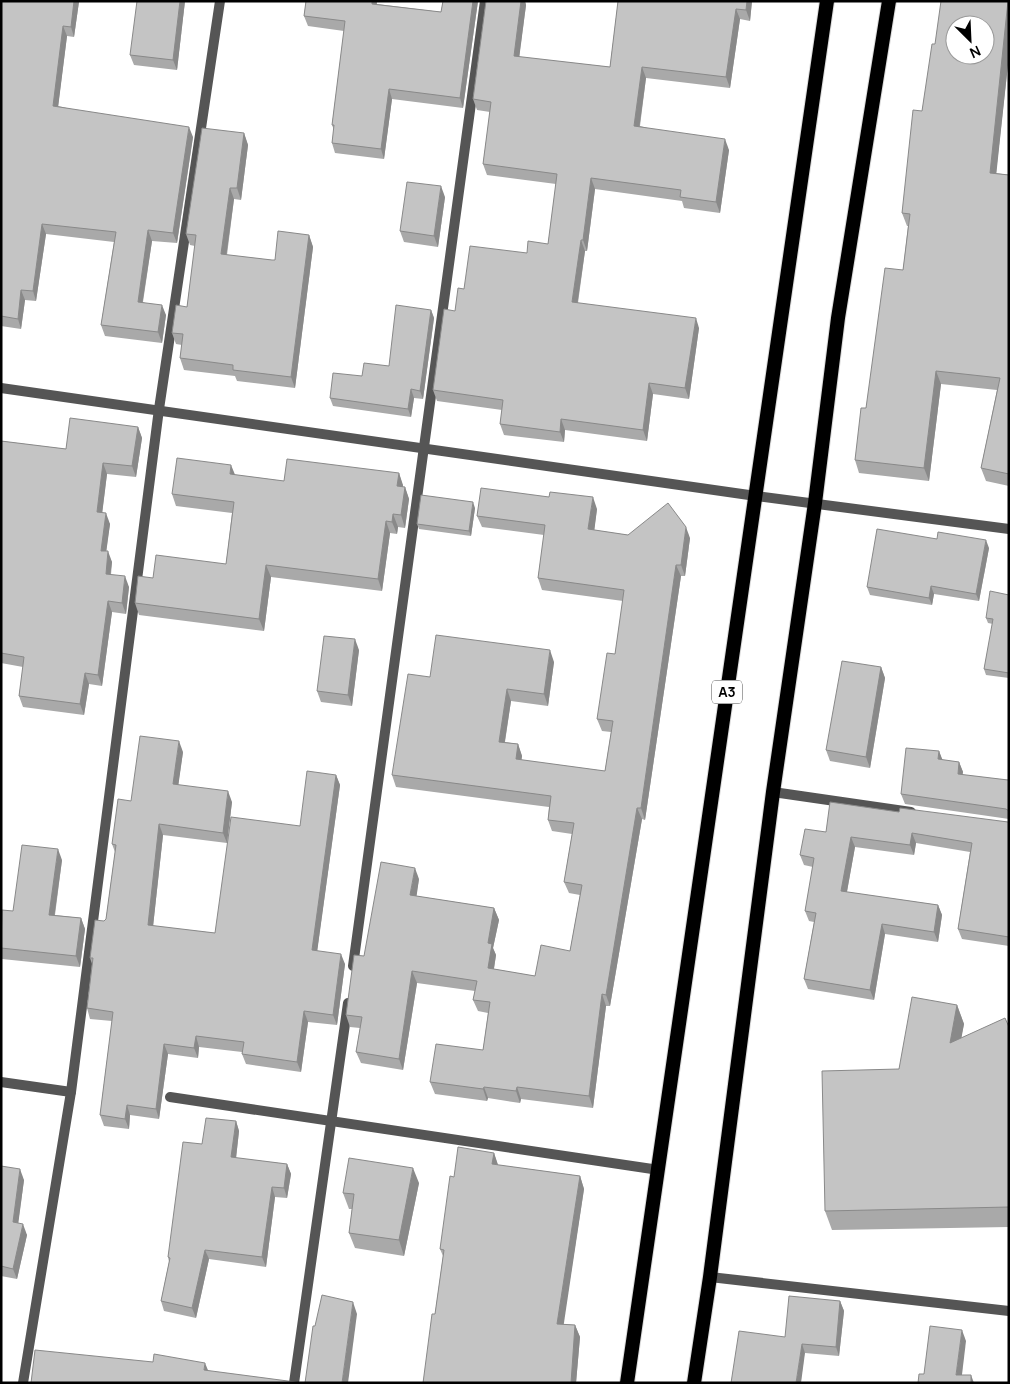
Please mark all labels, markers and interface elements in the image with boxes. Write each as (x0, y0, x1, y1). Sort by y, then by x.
north arrow (945, 15, 995, 65)
text: N (967, 42, 984, 63)
road number: A3 (712, 680, 742, 704)

